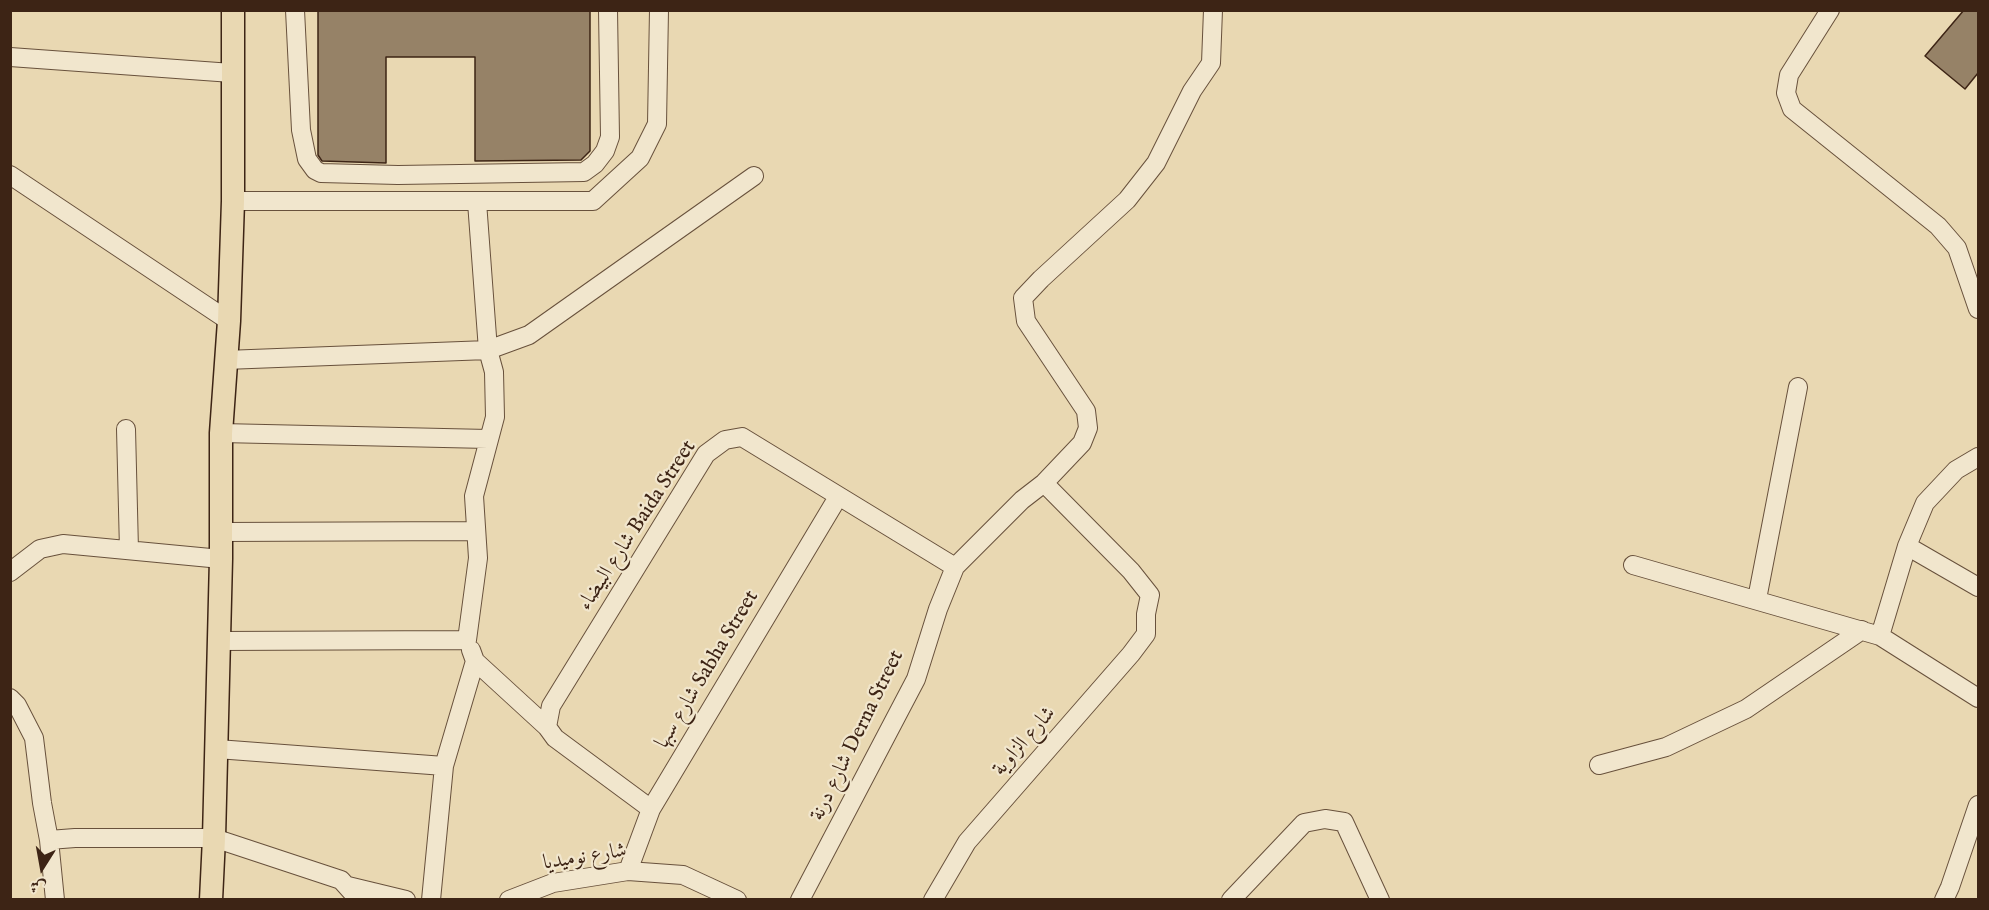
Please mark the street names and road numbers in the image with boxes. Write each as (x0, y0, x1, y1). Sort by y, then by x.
street label: شارع البيضاء Baida Street (574, 436, 702, 616)
street label: شارع سبها Sabha Street (651, 586, 765, 754)
street label: شارع درنة Derna Street (806, 647, 910, 825)
street label: شارع الزاوية (988, 702, 1062, 782)
street label: شارع نوميديا (541, 839, 629, 877)

